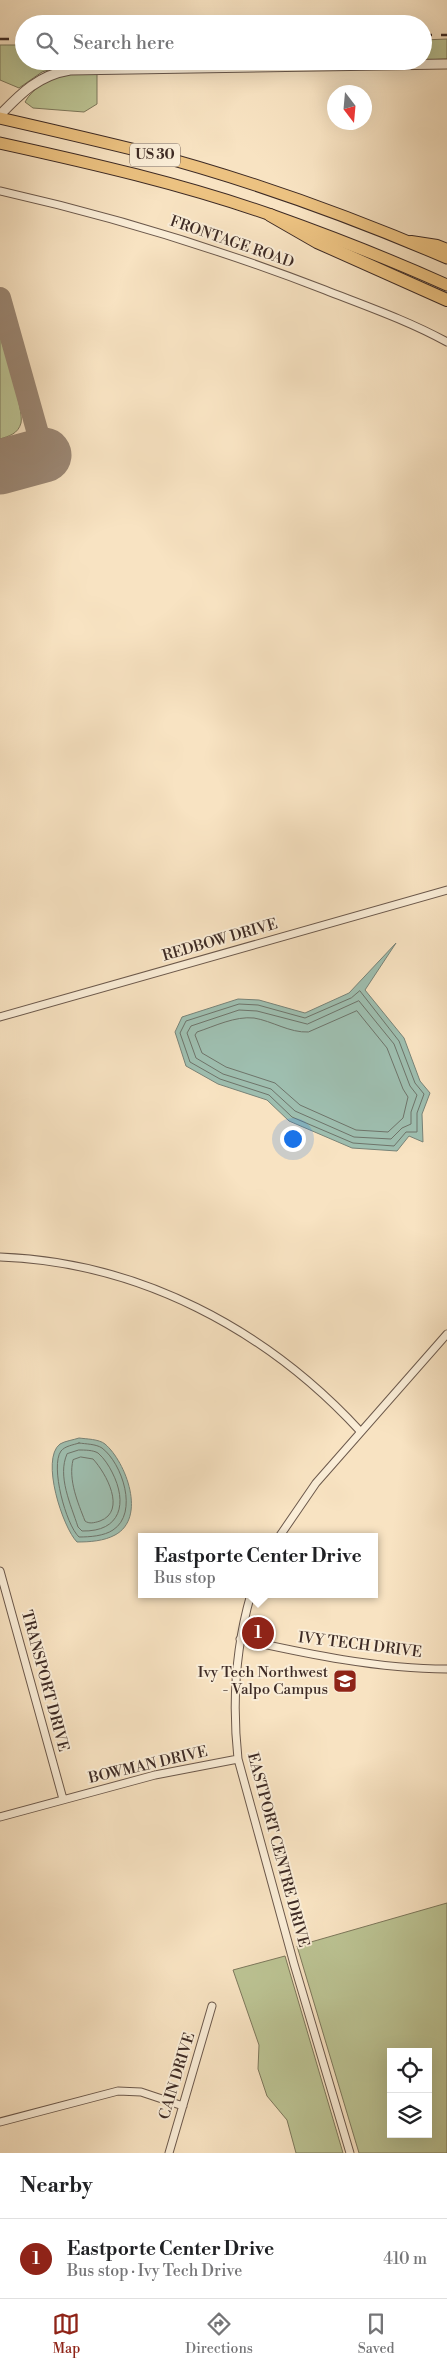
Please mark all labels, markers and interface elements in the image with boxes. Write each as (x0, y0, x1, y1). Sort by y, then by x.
search box (15, 15, 432, 70)
icon: search (33, 29, 61, 57)
text: Search here (73, 31, 174, 55)
north arrow (327, 85, 372, 130)
road number: US 30 (130, 144, 180, 166)
street label: FRONTAGE ROAD (167, 212, 297, 272)
street label: REDBOW DRIVE (160, 914, 280, 966)
your location (280, 1126, 306, 1152)
popup (138, 1533, 378, 1598)
text: Eastporte Center Drive (154, 1544, 362, 1568)
text: Bus stop (154, 1568, 216, 1588)
street label: TRANSPORT DRIVE (17, 1608, 73, 1754)
pin: 1 (242, 1614, 274, 1652)
street label: IVY TECH DRIVE (297, 1628, 423, 1662)
place label: Ivy Tech Northwest - Valpo Campus (198, 1663, 329, 1699)
school or university icon: Ivy Tech Northwest - Valpo Campus (332, 1668, 358, 1694)
street label: BOWMAN DRIVE (86, 1742, 209, 1788)
street label: EASTPORT CENTRE DRIVE (243, 1751, 313, 1949)
street label: CAIN DRIVE (155, 2030, 199, 2122)
map controls (387, 2048, 432, 2138)
button: locate (387, 2048, 432, 2093)
button: layers (387, 2093, 432, 2138)
text: Nearby (20, 2173, 93, 2199)
text: Eastporte Center Drive (67, 2237, 274, 2261)
text: 1 (32, 2249, 40, 2269)
text: 410 m (383, 2249, 427, 2269)
text: Bus stop · Ivy Tech Drive (67, 2261, 242, 2281)
tab: Map (52, 2310, 80, 2358)
tab: Directions (185, 2310, 253, 2358)
tab: Saved (358, 2310, 395, 2358)

